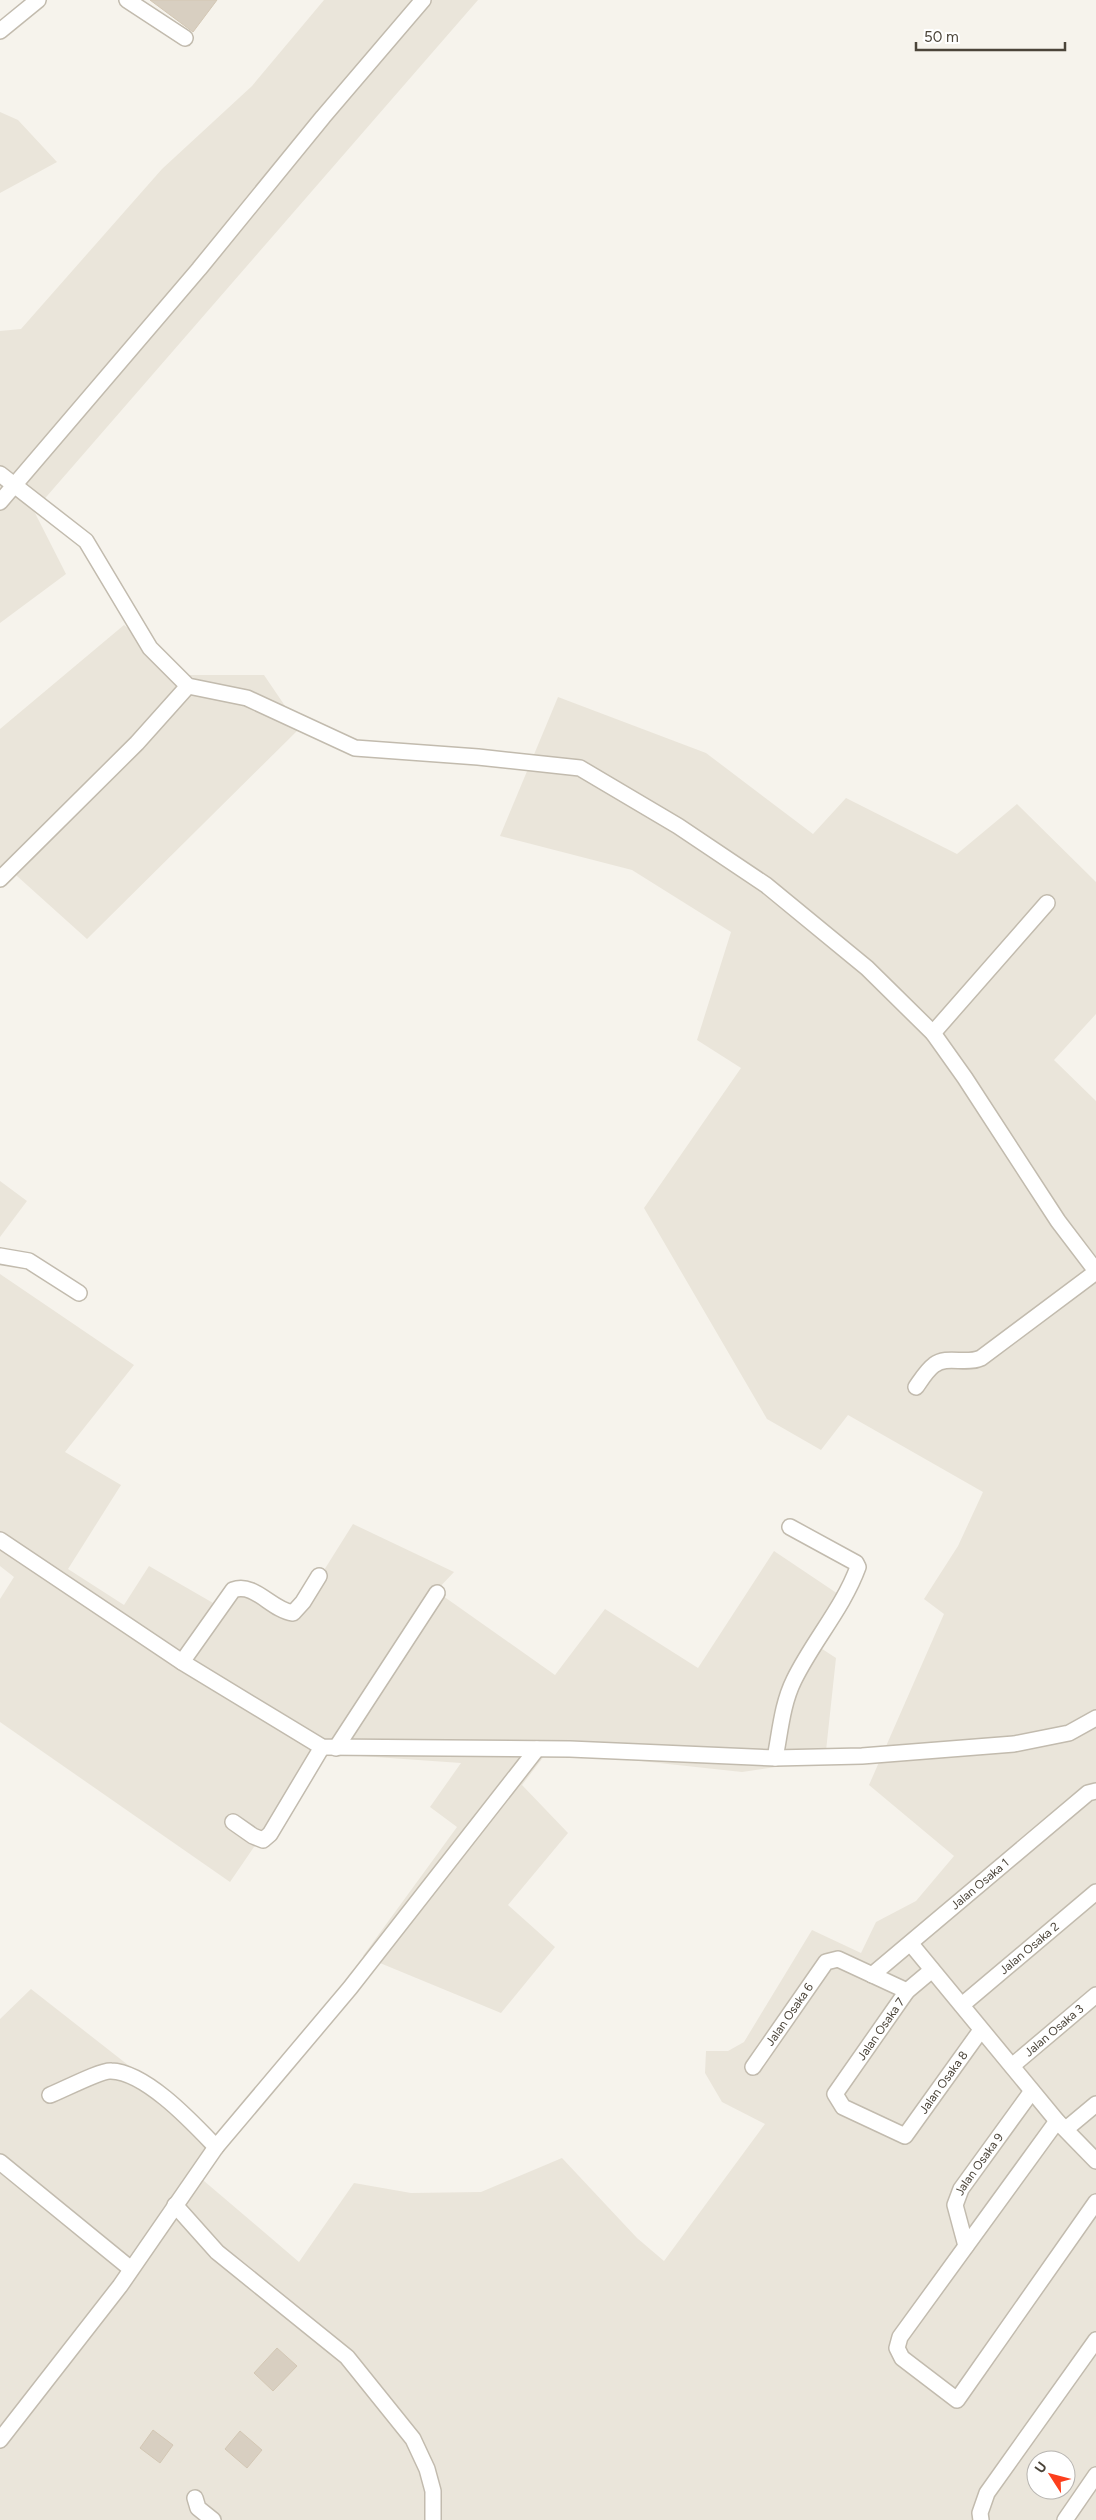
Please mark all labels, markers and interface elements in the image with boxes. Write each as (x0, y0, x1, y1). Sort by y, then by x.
scale bar (916, 20, 1065, 52)
text: 50 m (924, 28, 959, 46)
street label: Jalan Osaka 1 (948, 1856, 1012, 1913)
street label: Jalan Osaka 2 (997, 1919, 1062, 1977)
street label: Jalan Osaka 6 (763, 1980, 816, 2049)
street label: Jalan Osaka 7 (854, 1995, 908, 2063)
street label: Jalan Osaka 3 (1022, 2002, 1086, 2059)
street label: Jalan Osaka 8 (916, 2048, 971, 2117)
street label: Jalan Osaka 9 (952, 2130, 1006, 2197)
north arrow (1026, 2450, 1076, 2500)
text: U (1031, 2459, 1051, 2477)

